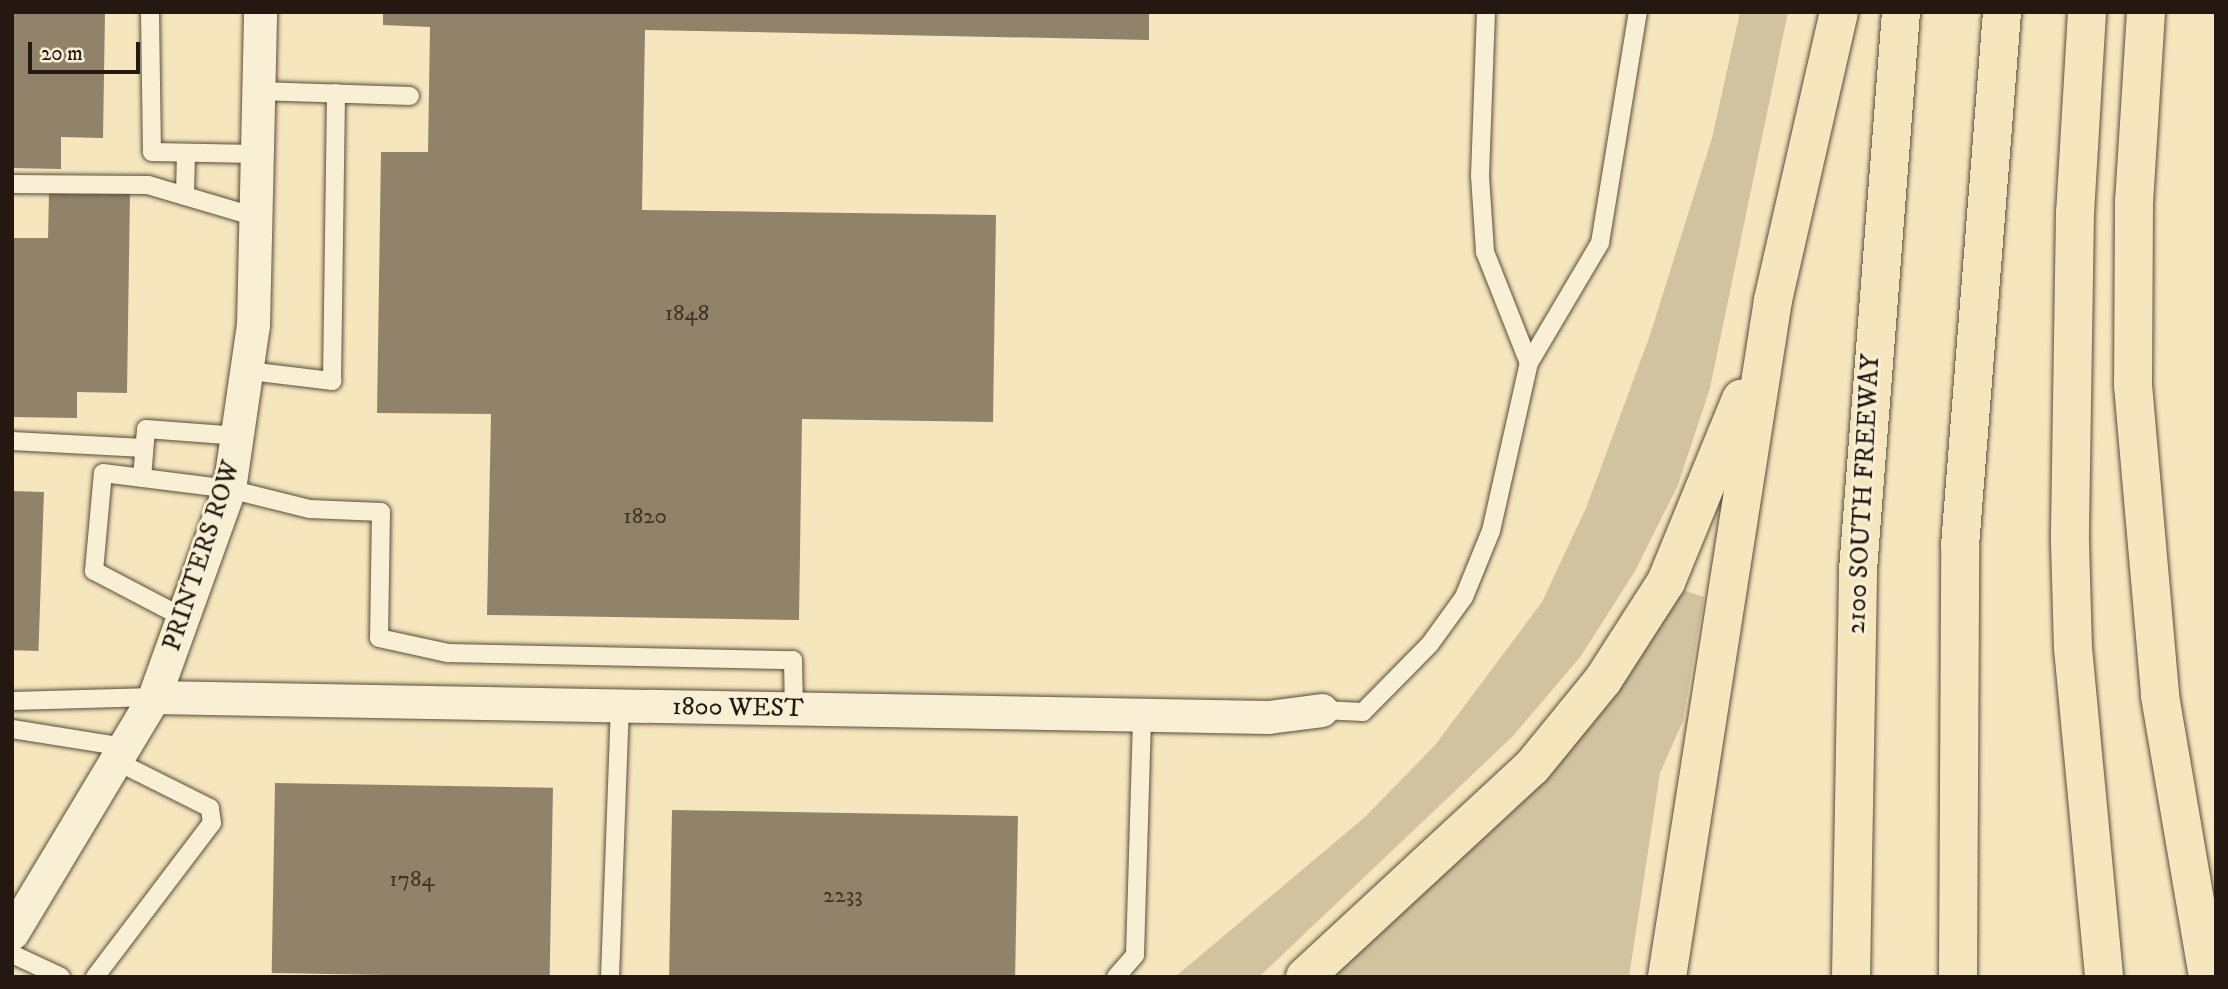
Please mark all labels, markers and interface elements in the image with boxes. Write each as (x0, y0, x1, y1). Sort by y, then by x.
scale bar (32, 28, 144, 72)
text: 20 m (41, 41, 83, 67)
house number: 1848 (665, 300, 709, 328)
street label: 2100 SOUTH FREEWAY (1841, 353, 1887, 635)
street label: PRINTERS ROW (157, 457, 247, 655)
house number: 1820 (623, 503, 667, 531)
street label: 1800 WEST (672, 691, 804, 725)
house number: 1784 (389, 866, 435, 894)
house number: 2233 (823, 882, 863, 910)

